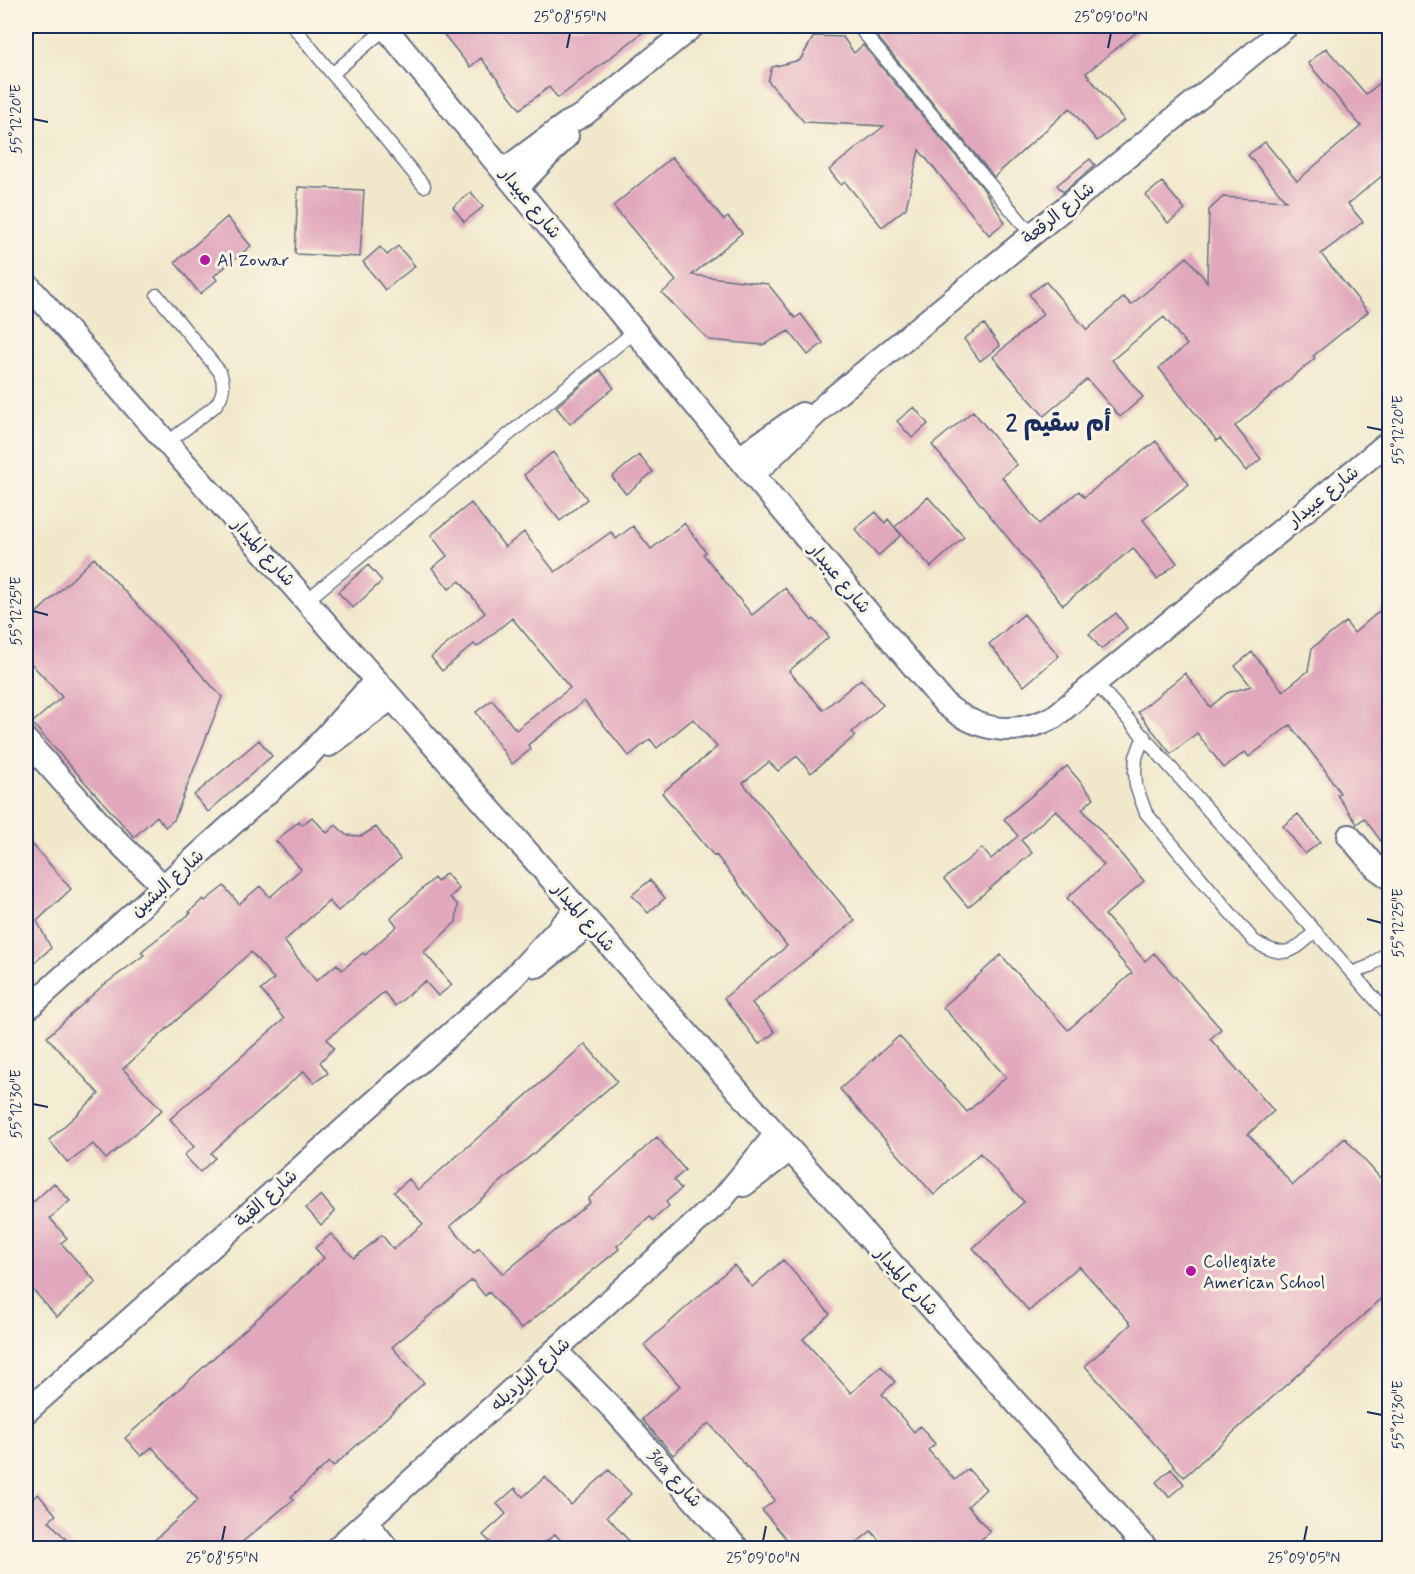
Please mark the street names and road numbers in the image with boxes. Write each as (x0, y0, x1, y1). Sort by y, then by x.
street label: شارع عبيدار (493, 162, 566, 244)
street label: شارع الرقعة (1017, 177, 1100, 250)
street label: شارع عبيدار (1282, 461, 1364, 534)
street label: شارع الميدار (225, 512, 300, 592)
street label: شارع عبيدار (802, 537, 876, 619)
street label: شارع البشين (126, 844, 209, 923)
street label: شارع الميدار (545, 877, 620, 957)
street label: شارع القبة (230, 1164, 303, 1233)
street label: شارع الميدار (868, 1241, 943, 1321)
street label: شارع اليارديله (485, 1332, 576, 1417)
street label: 36a شارع (642, 1444, 707, 1513)

